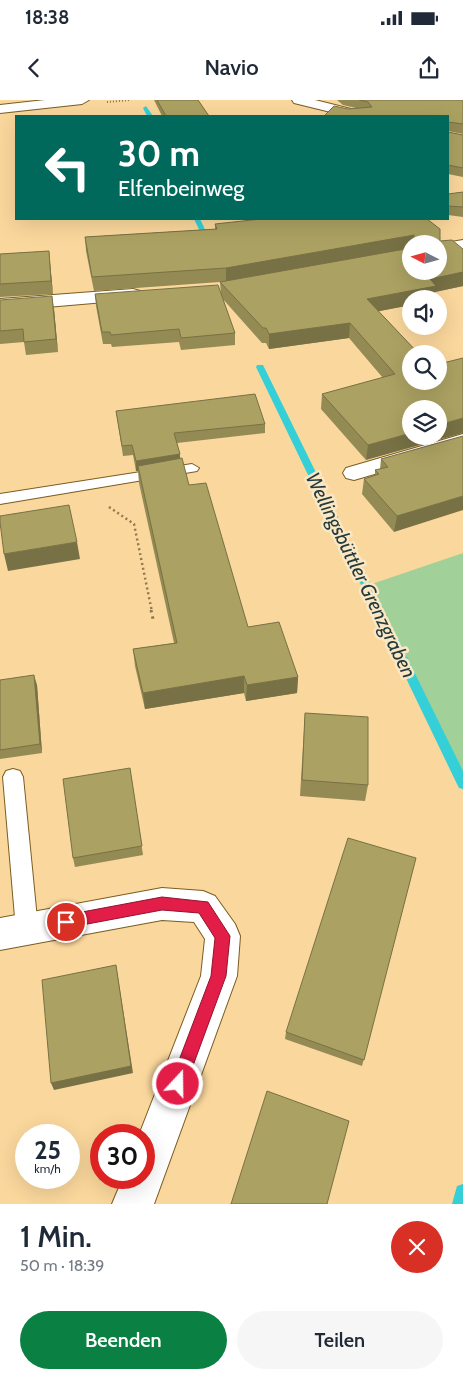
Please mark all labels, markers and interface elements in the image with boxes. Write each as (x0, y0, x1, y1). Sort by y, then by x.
text: 18:38 (25, 6, 69, 29)
icon: back (20, 54, 48, 82)
text: Navio (204, 54, 259, 81)
icon: share (415, 54, 443, 82)
text: 30 m (118, 132, 200, 175)
icon: left (35, 135, 100, 200)
text: Elfenbeinweg (118, 175, 244, 202)
north arrow (402, 235, 448, 280)
map controls (402, 235, 447, 445)
button: sound (402, 290, 447, 335)
button: search (402, 345, 447, 390)
button: layers (402, 400, 447, 445)
water label: Wellingsbüttler Grenzgraben (301, 468, 421, 682)
pin (45, 901, 87, 943)
icon: arrive (52, 908, 80, 936)
position arrow (151, 1057, 203, 1109)
speed limit sign: 30 (90, 1124, 155, 1189)
text: 25 (34, 1135, 61, 1165)
text: km/h (34, 1161, 61, 1176)
text: 1 Min. (20, 1218, 92, 1255)
button: close (391, 1221, 443, 1273)
text: 50 m · 18:39 (20, 1256, 104, 1275)
button: Beenden (20, 1311, 227, 1369)
button: Teilen (237, 1311, 443, 1369)

